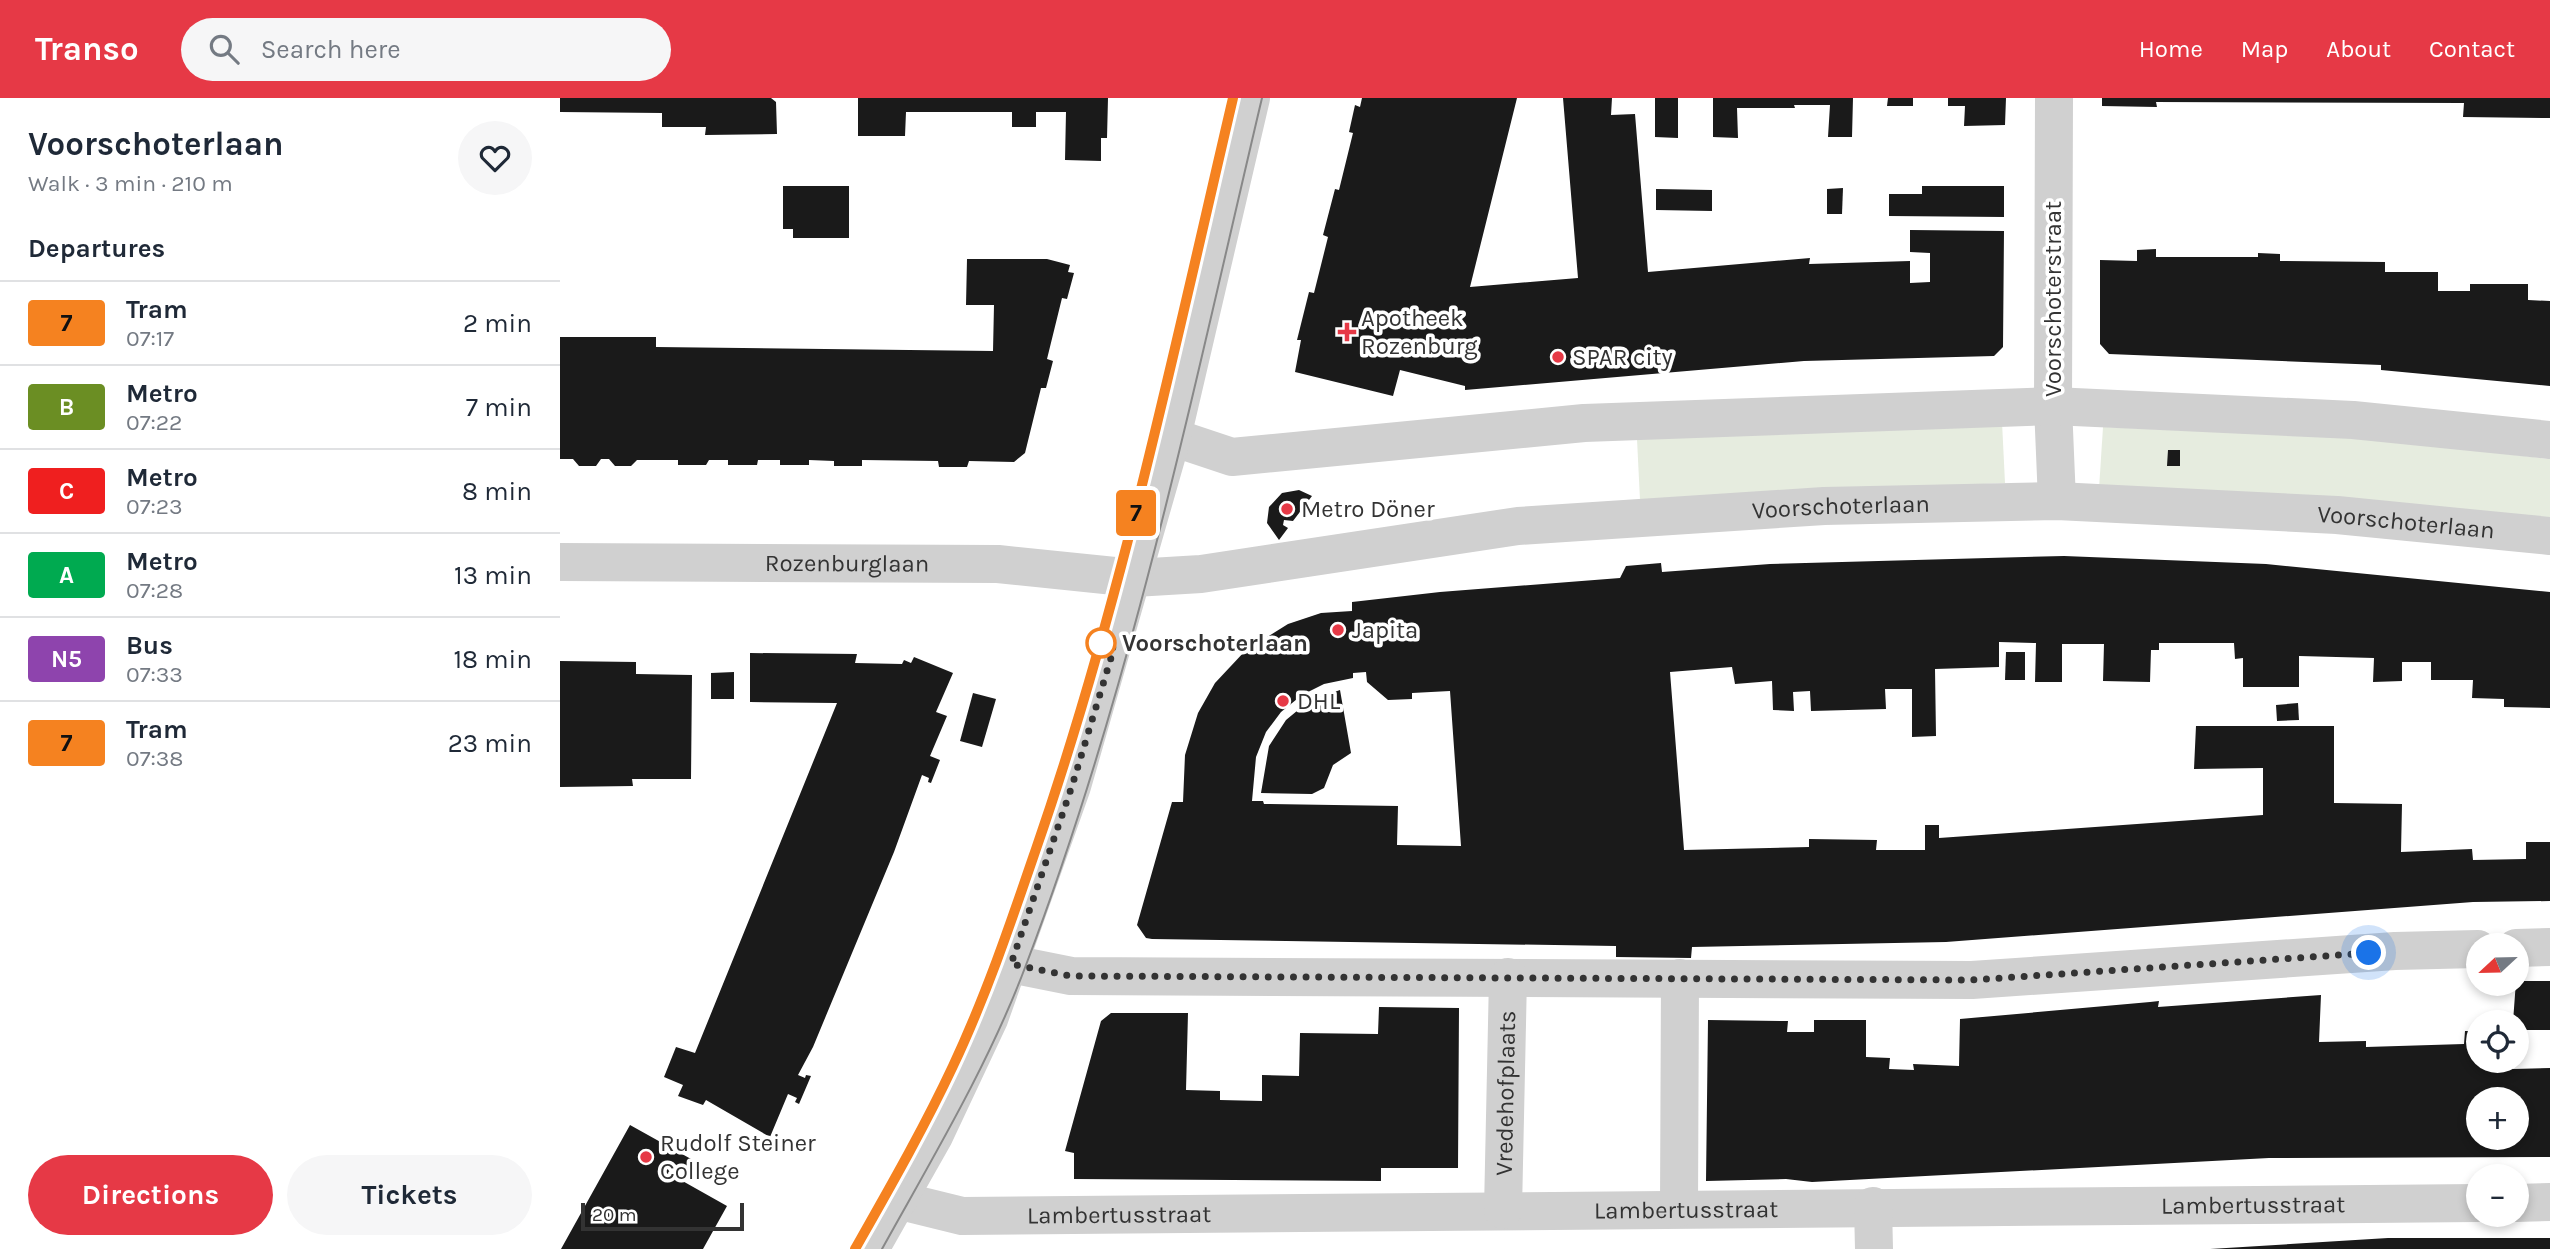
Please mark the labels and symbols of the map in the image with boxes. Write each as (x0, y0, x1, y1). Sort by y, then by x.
street label: Voorschoterstraat (2039, 201, 2067, 397)
place label: Apotheek Rozenburg (1361, 304, 1478, 360)
marker: Apotheek Rozenburg (1339, 324, 1355, 340)
place label: SPAR city (1572, 343, 1673, 371)
marker: SPAR city (1550, 349, 1566, 365)
line badge: 7 (1113, 490, 1159, 536)
street label: Voorschoterlaan (1751, 490, 1930, 525)
place label: Metro Döner (1301, 495, 1435, 523)
street label: Voorschoterlaan (2317, 500, 2496, 544)
marker: Metro Döner (1279, 501, 1295, 517)
street label: Rozenburglaan (765, 549, 929, 578)
place label: Japita (1352, 616, 1418, 644)
marker: Japita (1330, 622, 1346, 638)
marker: Voorschoterlaan (1086, 628, 1116, 658)
place label: Voorschoterlaan (1122, 629, 1308, 657)
place label: DHL (1297, 687, 1341, 715)
marker: DHL (1275, 693, 1291, 709)
north arrow (2466, 933, 2529, 996)
your location (2351, 935, 2386, 970)
street label: Vredehofplaats (1490, 1010, 1521, 1176)
place label: Rudolf Steiner College (660, 1129, 816, 1185)
marker: Rudolf Steiner College (638, 1149, 654, 1165)
street label: Lambertusstraat (2161, 1190, 2345, 1220)
street label: Lambertusstraat (1594, 1195, 1778, 1225)
scale bar (581, 1200, 744, 1232)
street label: Lambertusstraat (1027, 1200, 1211, 1229)

